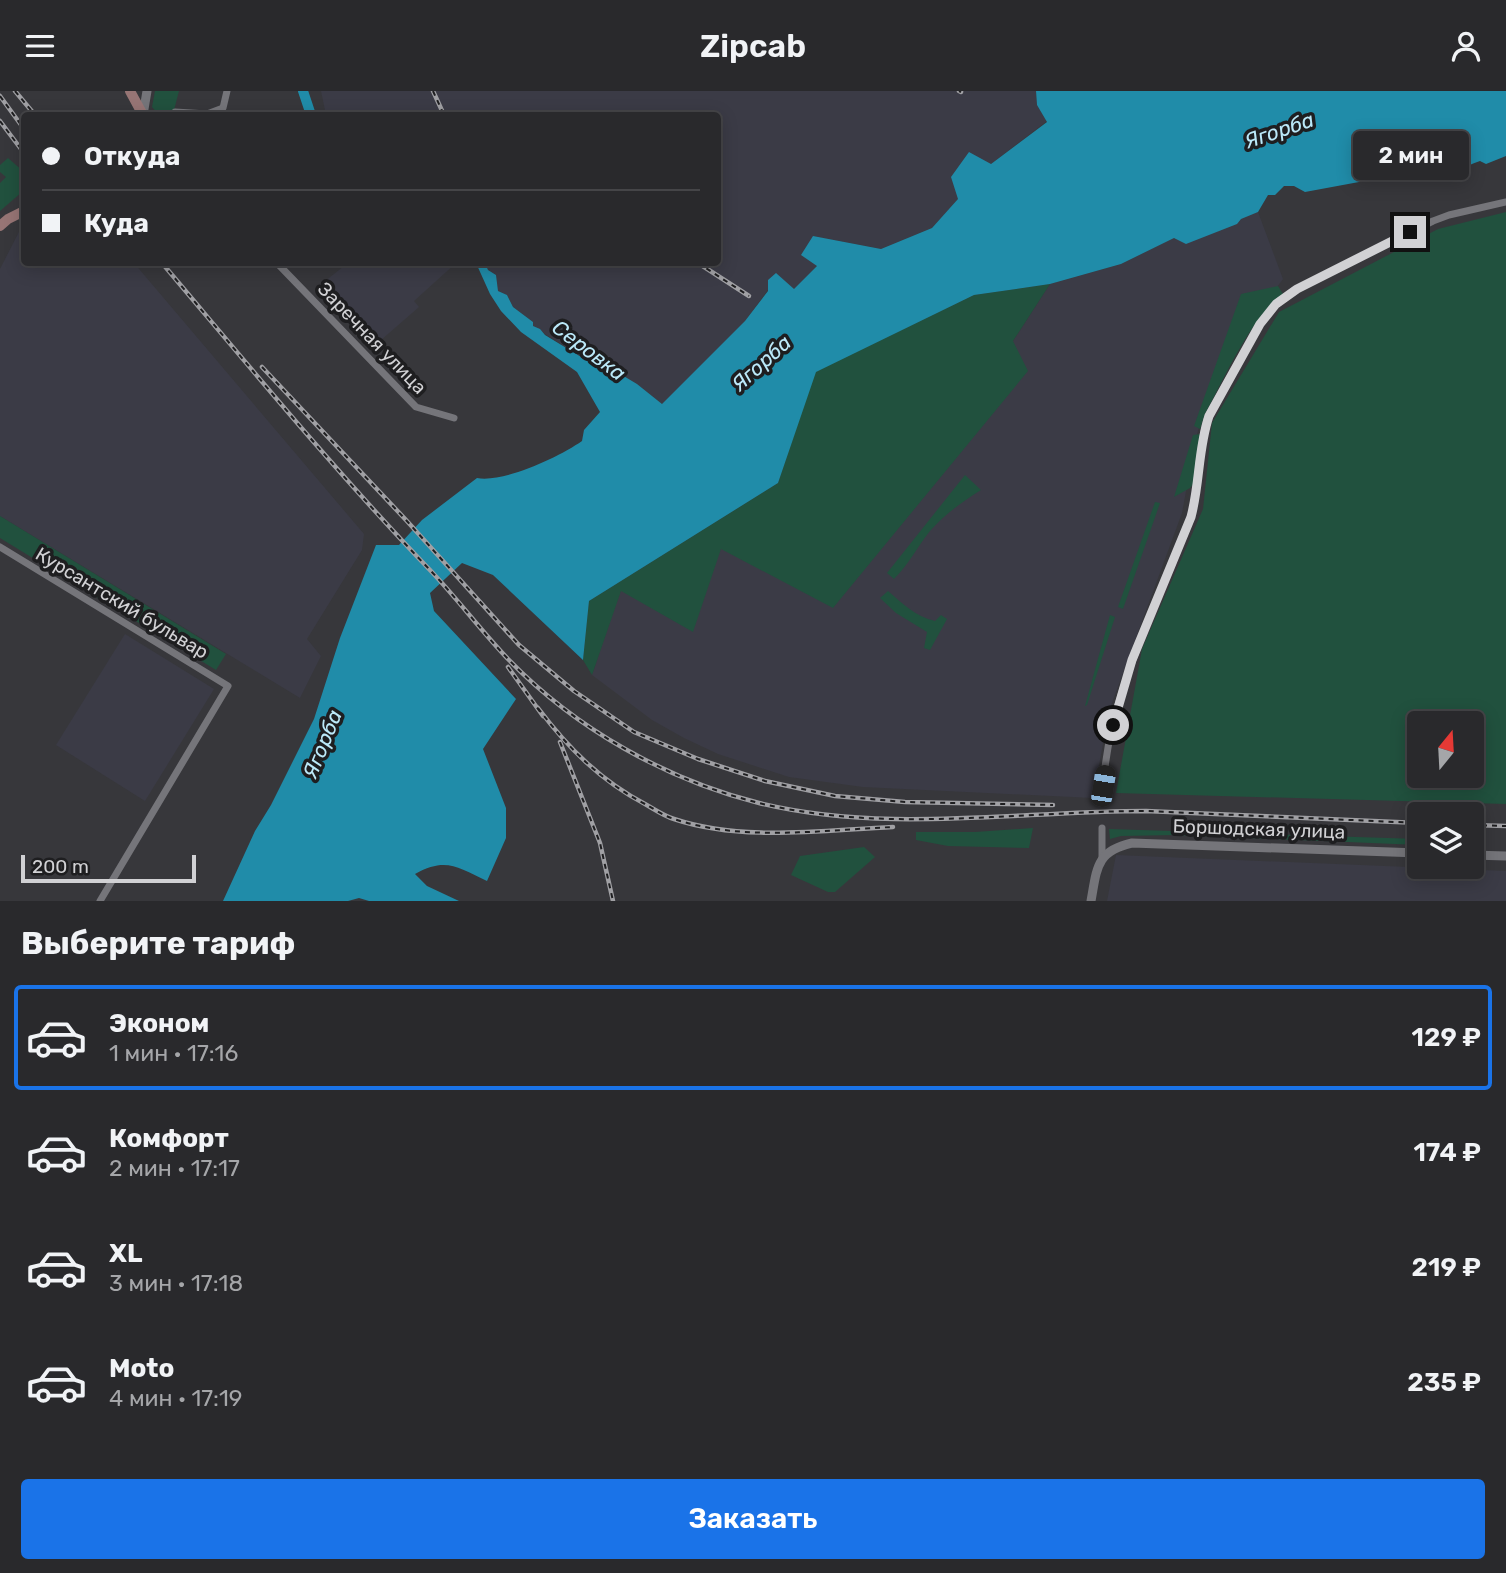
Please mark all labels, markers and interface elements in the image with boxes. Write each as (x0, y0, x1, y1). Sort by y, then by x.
icon: menu (21, 27, 59, 65)
text: Zipcab (700, 27, 806, 65)
icon: person (1447, 27, 1485, 65)
water label: Ягорба (1241, 107, 1317, 153)
callout: 2 мин (1352, 131, 1468, 179)
text: Откуда (84, 141, 180, 172)
text: 2 мин (1378, 141, 1444, 169)
text: Куда (84, 208, 149, 239)
route end (1394, 216, 1426, 248)
street label: Заречная улица (313, 277, 431, 399)
water label: Серовка (547, 314, 631, 386)
water label: Ягорба (726, 330, 796, 396)
street label: Курсантский бульвар (31, 542, 213, 664)
water label: Ягорба (297, 706, 347, 782)
route start (1097, 709, 1129, 741)
north arrow (1407, 711, 1484, 787)
map controls (1407, 711, 1484, 879)
car (1090, 764, 1117, 808)
button: layers (1407, 802, 1484, 879)
street label: Боршодская улица (1172, 814, 1346, 844)
scale bar (21, 852, 196, 884)
text: 200 m (32, 855, 89, 878)
text: Выберите тариф (21, 924, 295, 962)
icon: car (25, 1006, 88, 1069)
text: Эконом (109, 1008, 209, 1039)
text: 129 ₽ (1412, 1022, 1481, 1053)
text: 1 мин · 17:16 (109, 1039, 238, 1067)
icon: car (25, 1121, 88, 1184)
text: Комфорт (109, 1123, 229, 1154)
text: 174 ₽ (1413, 1137, 1481, 1168)
text: 2 мин · 17:17 (109, 1154, 240, 1182)
icon: car (25, 1236, 88, 1299)
text: XL (109, 1238, 142, 1269)
text: 219 ₽ (1412, 1252, 1481, 1283)
text: 3 мин · 17:18 (109, 1269, 243, 1297)
icon: car (25, 1351, 88, 1414)
text: Moto (109, 1353, 174, 1384)
text: 235 ₽ (1407, 1367, 1481, 1398)
text: 4 мин · 17:19 (109, 1384, 243, 1412)
button: Заказать (21, 1479, 1485, 1559)

